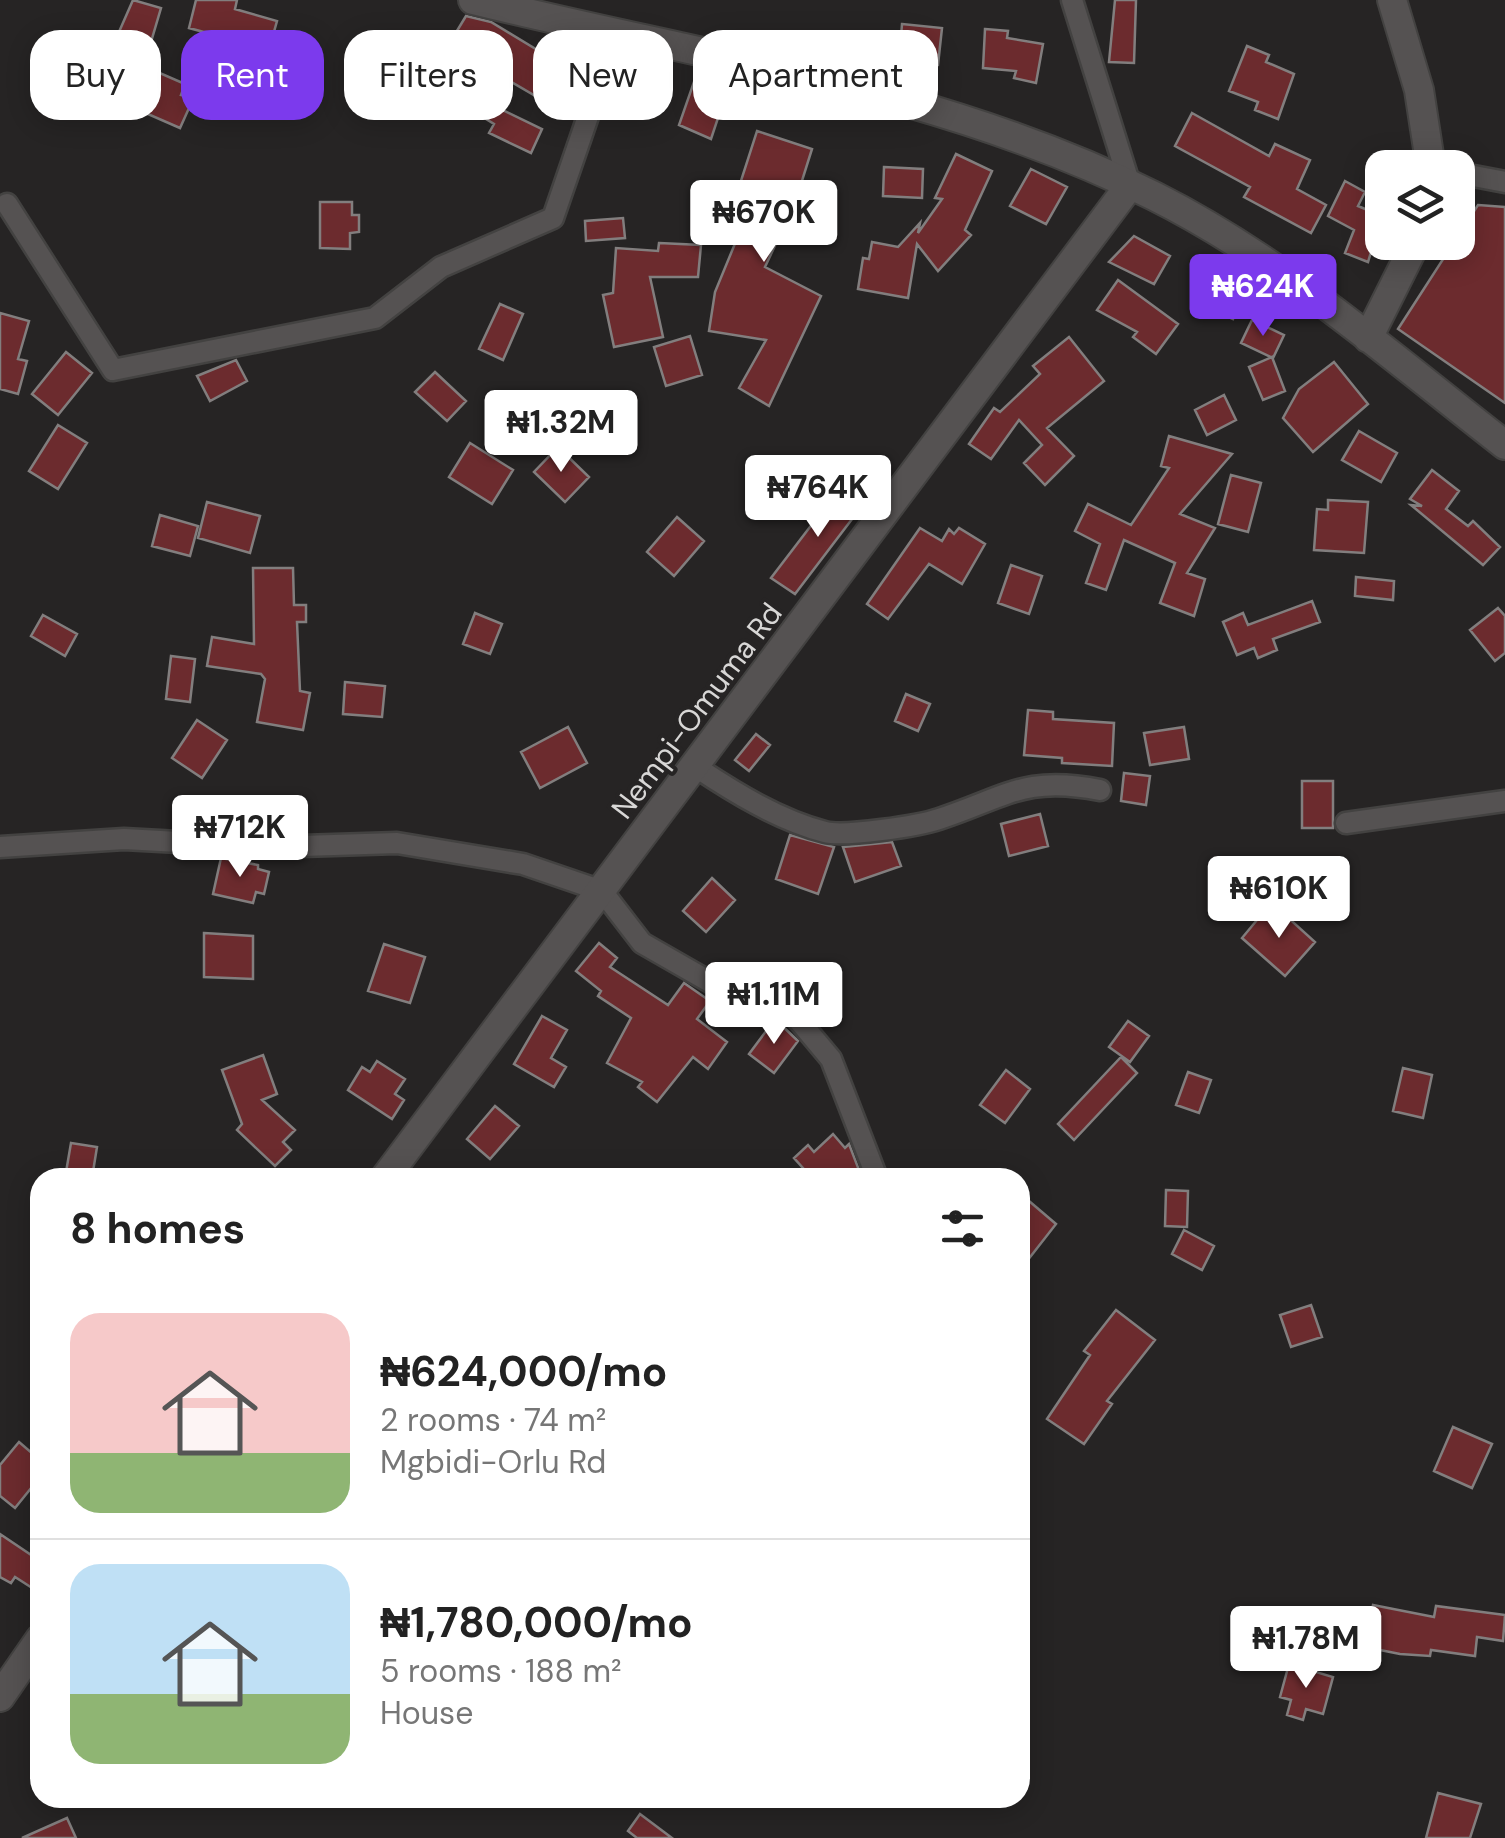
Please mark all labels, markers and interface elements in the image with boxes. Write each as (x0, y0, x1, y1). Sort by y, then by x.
chip: Buy (30, 30, 161, 120)
chip: Rent (181, 30, 324, 120)
chip: Filters (344, 30, 513, 120)
chip: New (533, 30, 673, 120)
chip: Apartment (693, 30, 938, 120)
map controls (1365, 150, 1475, 260)
button: layers (1365, 150, 1475, 260)
pin: ₦670K (694, 180, 834, 265)
text: ₦670K (712, 191, 816, 233)
pin: ₦624K (1193, 254, 1333, 339)
text: ₦624K (1212, 265, 1315, 307)
pin: ₦1.32M (480, 390, 642, 475)
text: ₦1.32M (507, 401, 615, 443)
pin: ₦764K (748, 455, 888, 540)
text: ₦764K (767, 466, 869, 508)
street label: Nempi-Omuma Rd (603, 595, 791, 827)
pin: ₦712K (170, 795, 310, 880)
text: ₦712K (194, 806, 286, 848)
pin: ₦610K (1209, 856, 1349, 941)
text: ₦610K (1230, 867, 1328, 909)
pin: ₦1.11M (693, 962, 855, 1047)
text: ₦1.11M (727, 973, 821, 1015)
text: 8 homes (70, 1201, 245, 1256)
icon: filters (935, 1201, 990, 1256)
text: ₦624,000/mo (380, 1344, 667, 1399)
icon: home (150, 1353, 270, 1473)
text: 2 rooms · 74 m² (380, 1399, 606, 1441)
text: Mgbidi-Orlu Rd (380, 1441, 606, 1483)
text: ₦1,780,000/mo (380, 1595, 693, 1650)
icon: home (150, 1604, 270, 1724)
pin: ₦1.78M (1225, 1606, 1387, 1691)
text: ₦1.78M (1252, 1617, 1360, 1659)
text: 5 rooms · 188 m² (380, 1650, 622, 1692)
text: House (380, 1692, 473, 1734)

